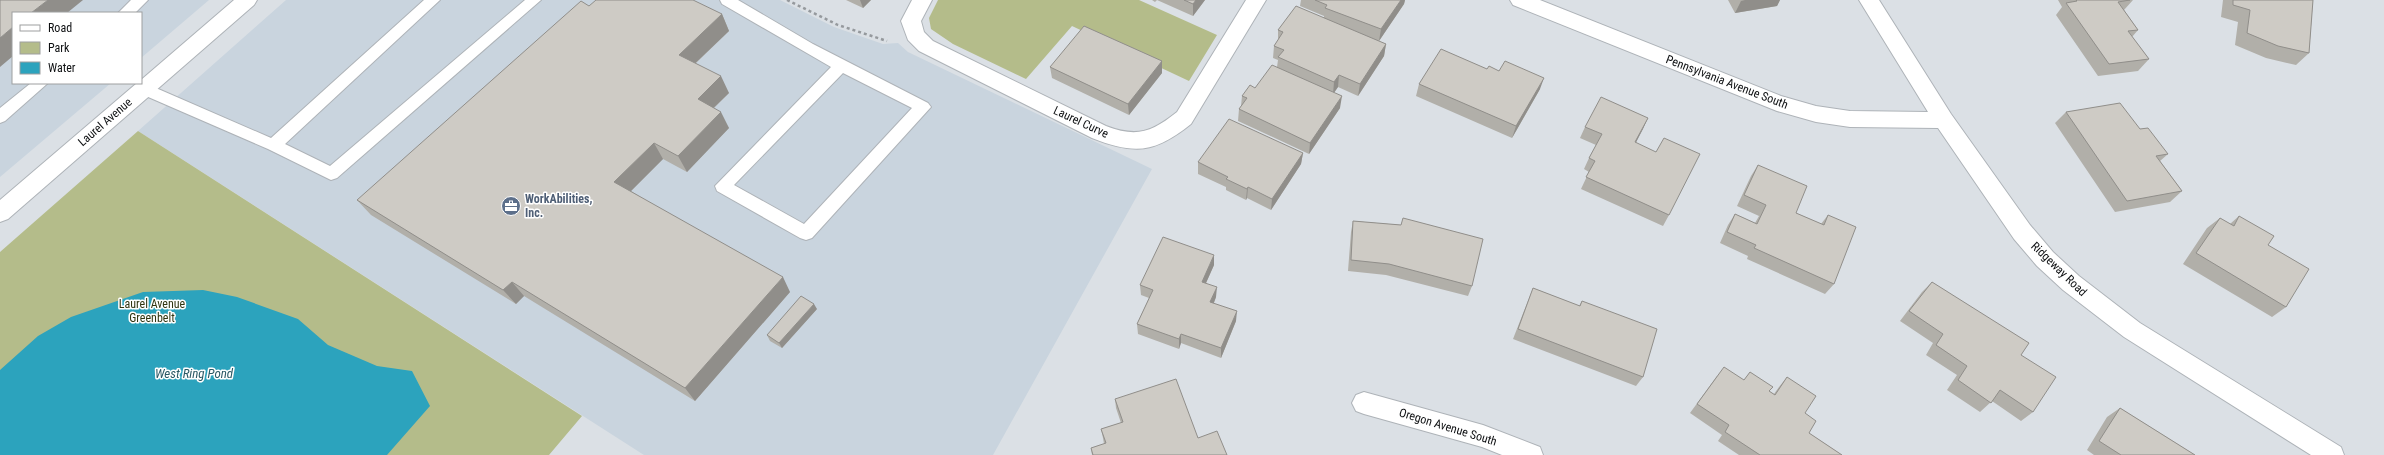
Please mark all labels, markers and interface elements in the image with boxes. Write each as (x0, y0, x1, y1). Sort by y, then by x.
legend (12, 12, 142, 84)
text: Road (48, 21, 72, 35)
text: Park (48, 41, 70, 55)
street label: Pennsylvania Avenue South (1664, 52, 1790, 112)
text: Water (48, 61, 76, 75)
street label: Laurel Avenue (75, 95, 135, 149)
street label: Laurel Curve (1051, 103, 1111, 141)
place label: WorkAbilities, Inc. (525, 192, 593, 220)
office icon: WorkAbilities, Inc. (500, 195, 522, 217)
street label: Ridgeway Road (2028, 239, 2090, 299)
park label: Laurel Avenue Greenbelt (119, 297, 186, 325)
water label: West Ring Pond (155, 366, 234, 381)
street label: Oregon Avenue South (1397, 405, 1499, 449)

